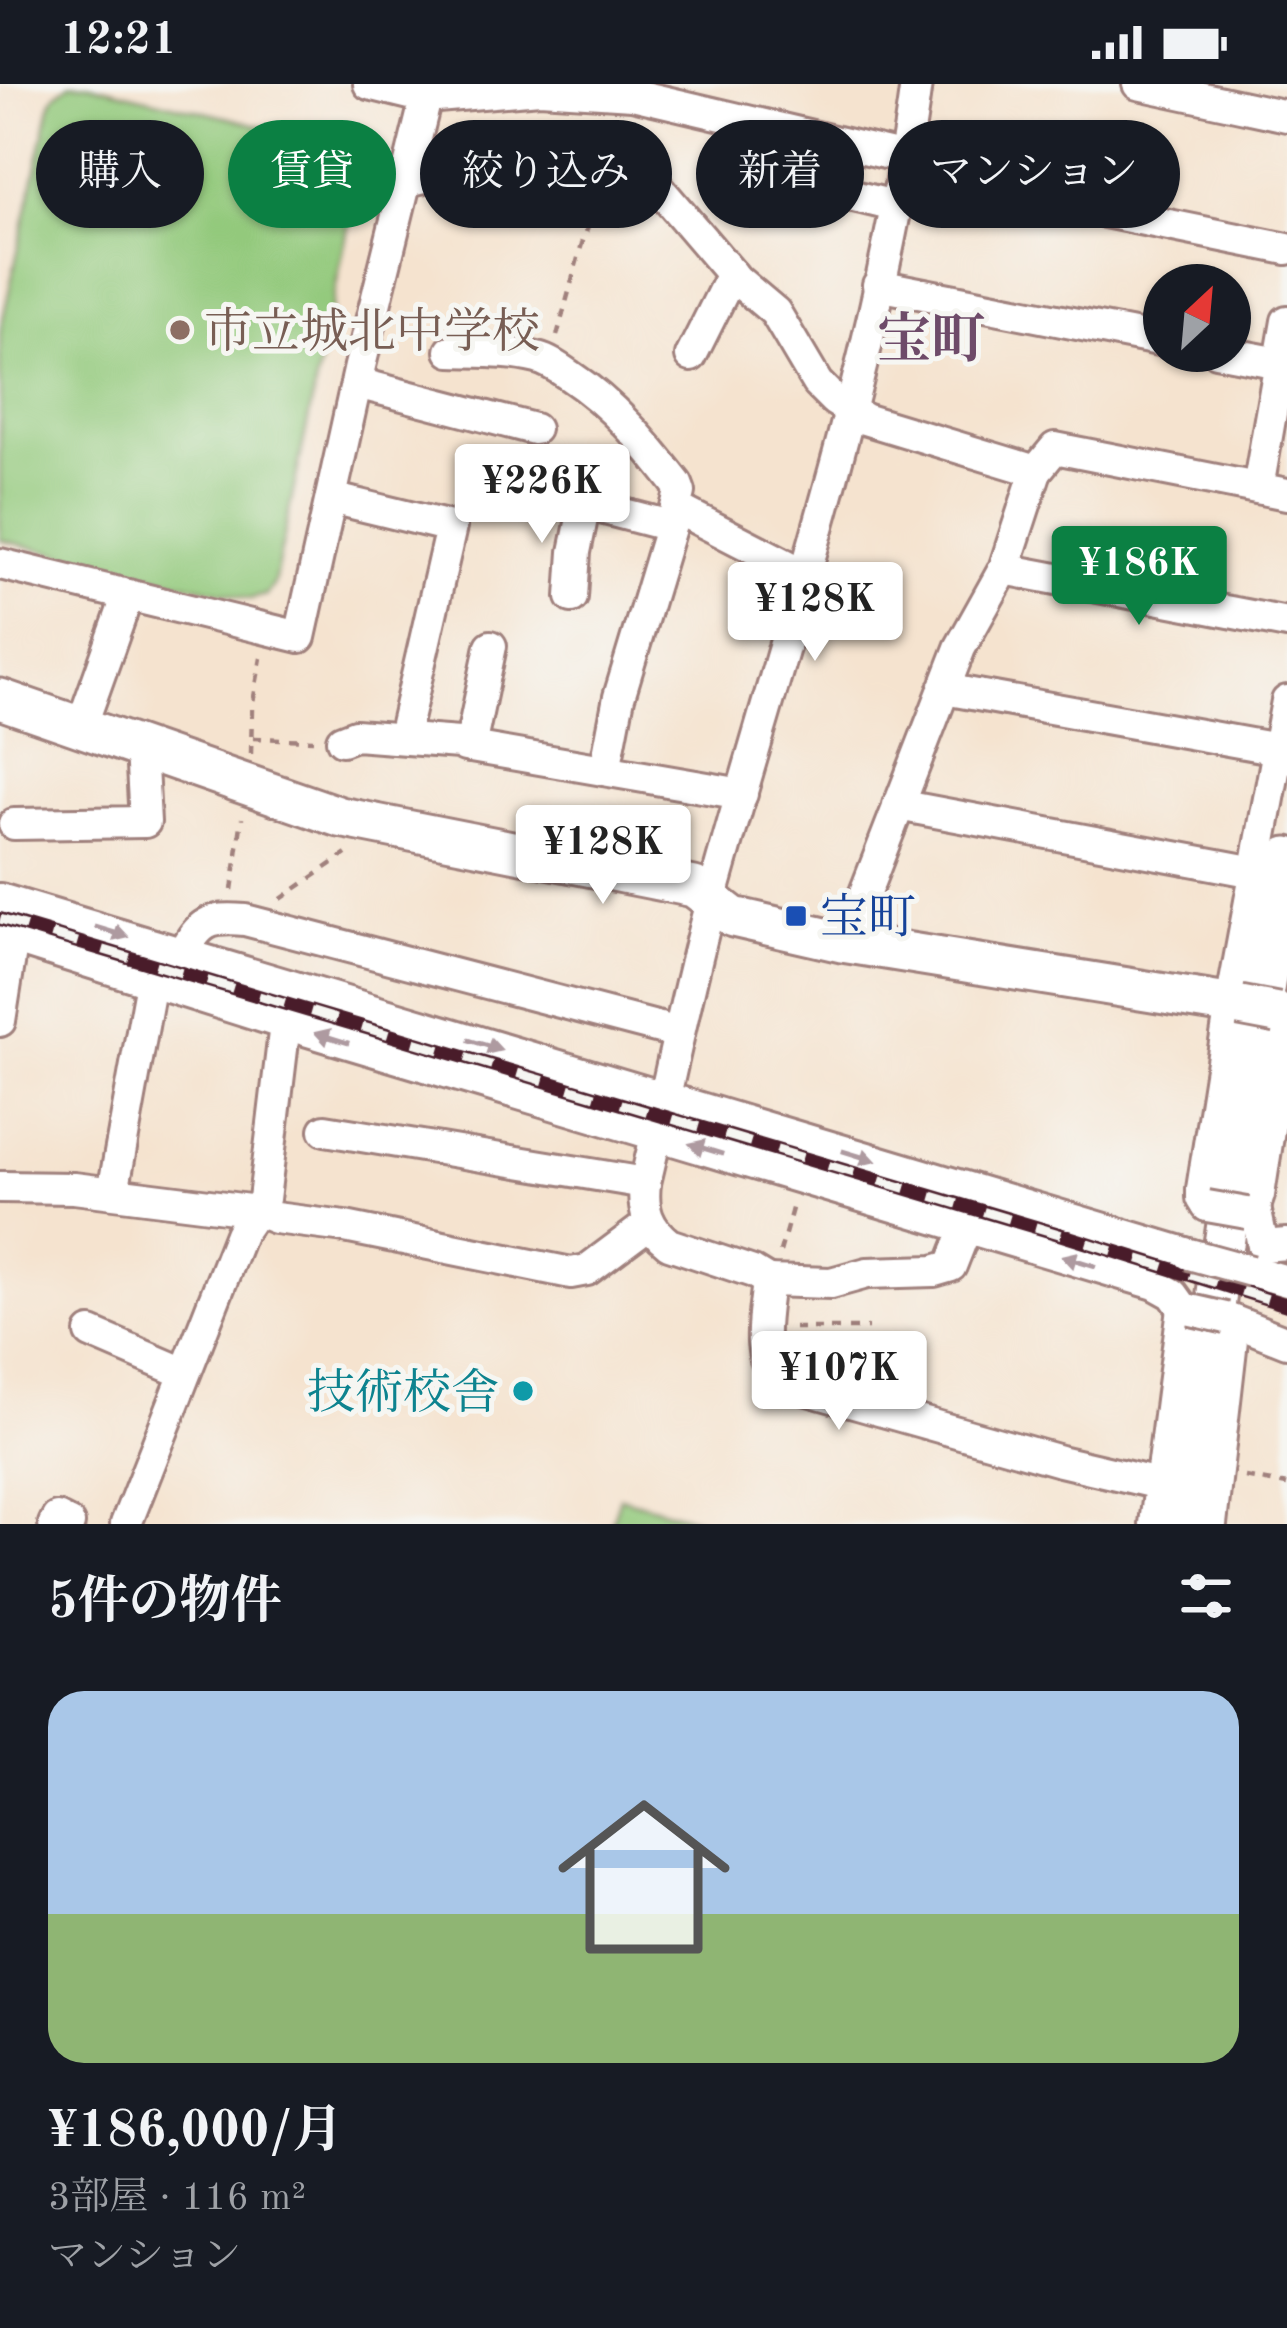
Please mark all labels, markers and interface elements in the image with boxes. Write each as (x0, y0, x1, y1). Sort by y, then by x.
text: 12:21 (60, 19, 177, 64)
chip: 購入 (36, 120, 204, 228)
chip: 賃貸 (228, 120, 396, 228)
chip: 絞り込み (420, 120, 672, 228)
chip: 新着 (696, 120, 864, 228)
chip: マンション (888, 120, 1180, 228)
north arrow (1143, 264, 1251, 372)
map controls (1143, 264, 1251, 372)
place label: 市立城北中学校 (204, 306, 540, 358)
district label: 宝町 (877, 311, 985, 370)
marker: 市立城北中学校 (167, 317, 193, 343)
pin: ¥226K (458, 444, 626, 546)
text: ¥226K (482, 463, 602, 502)
pin: ¥186K (1055, 526, 1223, 628)
text: ¥186K (1079, 545, 1199, 584)
pin: ¥128K (731, 562, 899, 664)
text: ¥128K (755, 581, 875, 620)
pin: ¥128K (519, 805, 687, 907)
text: ¥128K (543, 824, 663, 863)
place label: 宝町 (820, 892, 916, 944)
marker: 宝町 (783, 903, 809, 929)
one-way arrow (94, 924, 131, 942)
one-way arrow (313, 1028, 350, 1046)
one-way arrow (468, 1037, 504, 1055)
one-way arrow (687, 1139, 724, 1157)
one-way arrow (841, 1148, 878, 1166)
one-way arrow (1060, 1251, 1097, 1270)
pin: ¥107K (755, 1331, 923, 1433)
text: ¥107K (779, 1350, 899, 1389)
place label: 技術校舎 (307, 1367, 499, 1419)
marker: 技術校舎 (510, 1378, 536, 1404)
icon: filters (1173, 1563, 1239, 1629)
text: 5件の物件 (48, 1578, 282, 1629)
icon: home (536, 1769, 752, 1985)
text: ¥186,000/月 (48, 2107, 343, 2158)
text: 3部屋 · 116 m² (48, 2179, 306, 2218)
text: マンション (48, 2238, 241, 2277)

